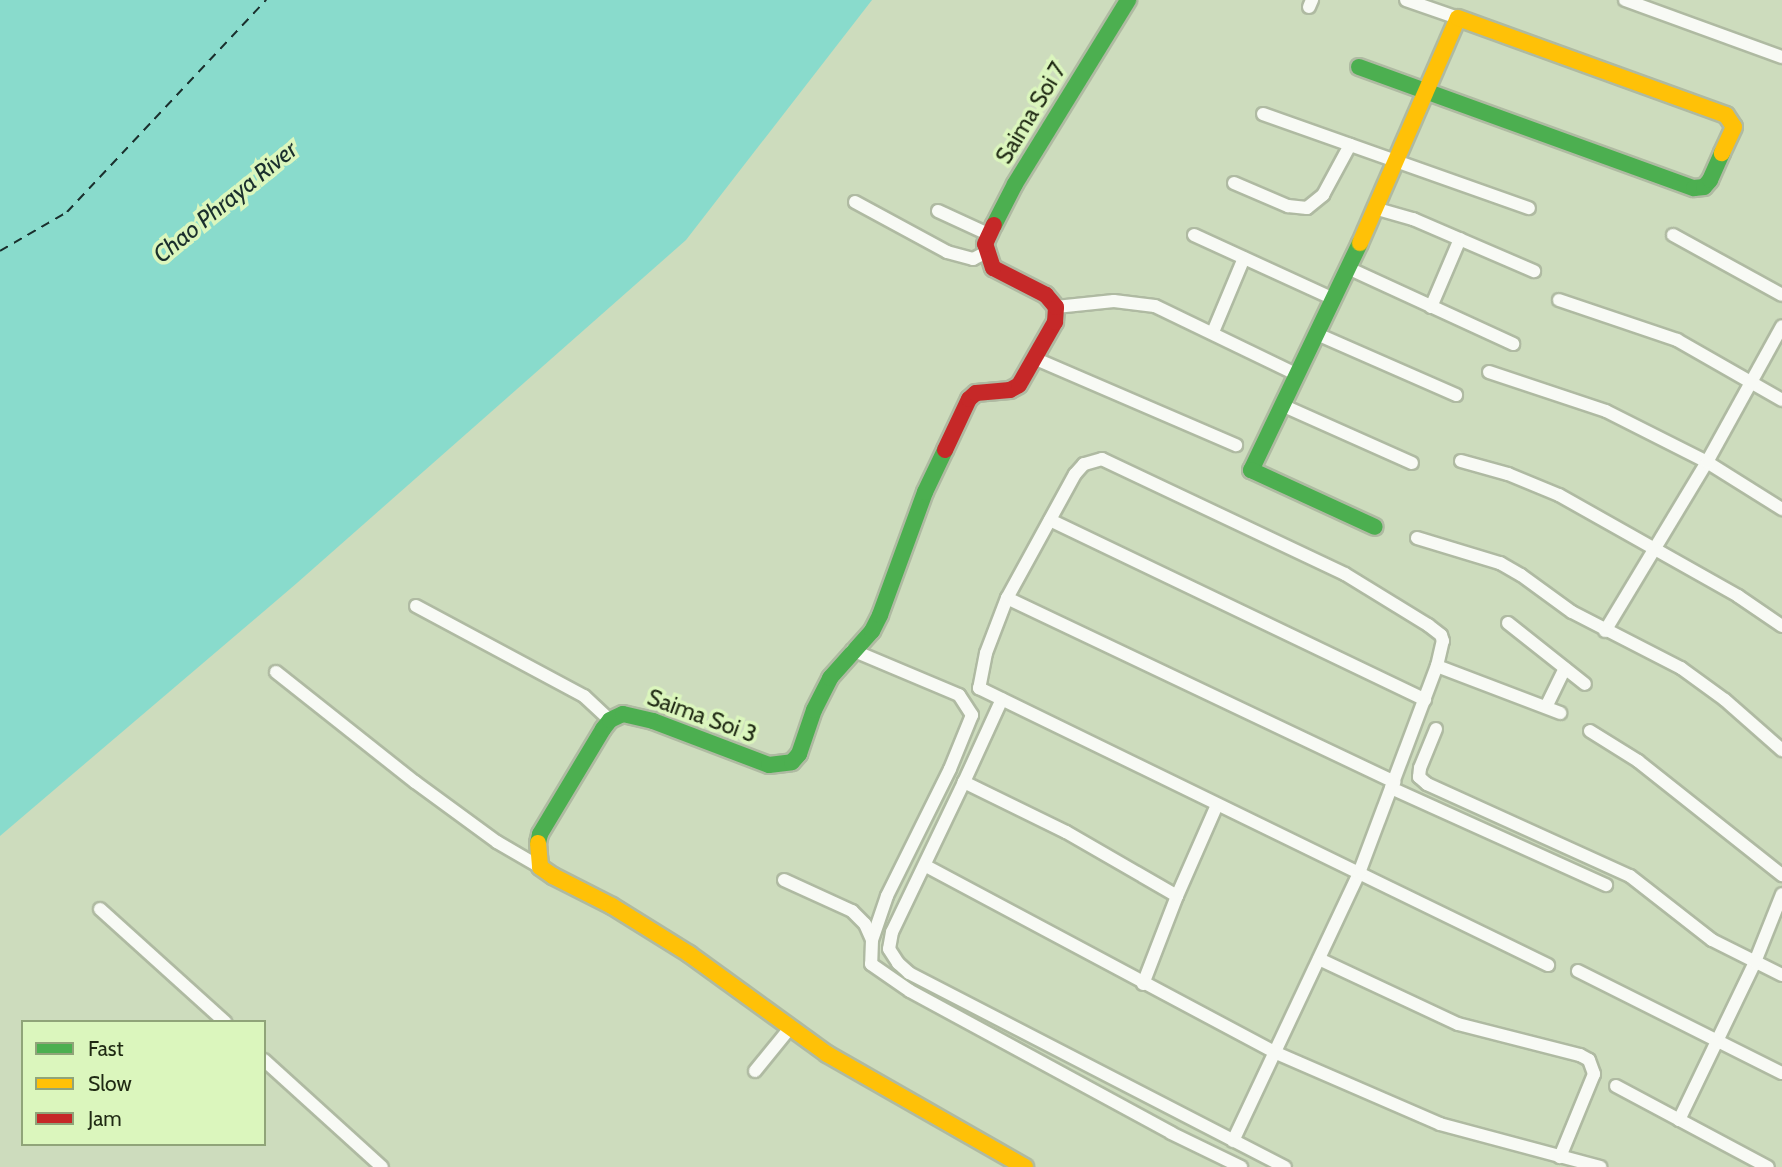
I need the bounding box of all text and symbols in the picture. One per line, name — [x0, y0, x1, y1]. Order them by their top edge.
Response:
street label: Saima Soi 7 — [990, 57, 1072, 169]
water label: Chao Phraya River — [147, 135, 303, 269]
street label: Saima Soi 3 — [644, 683, 760, 749]
legend — [21, 1020, 266, 1146]
text: Fast — [88, 1036, 124, 1061]
text: Slow — [88, 1071, 132, 1096]
text: Jam — [88, 1106, 122, 1131]

